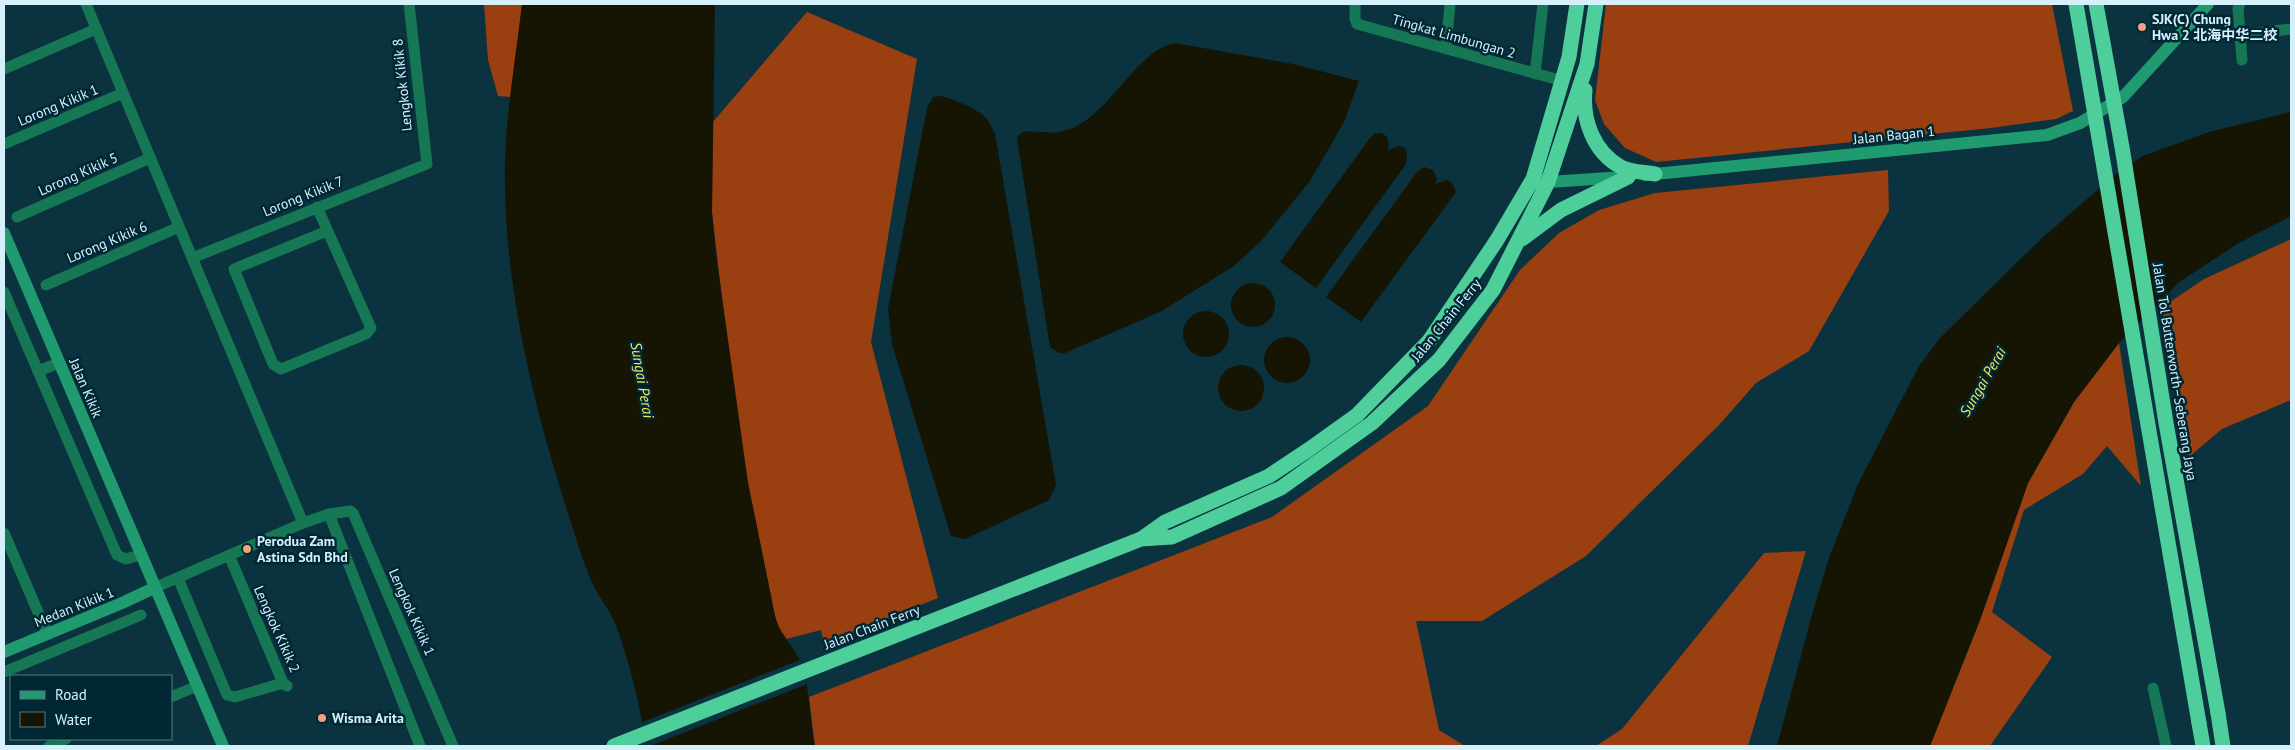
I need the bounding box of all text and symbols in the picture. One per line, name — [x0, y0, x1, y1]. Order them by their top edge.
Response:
street label: Tingkat Limbungan 2 — [1390, 10, 1518, 62]
place label: SJK(C) Chung Hwa 2 北海中华二校 — [2152, 10, 2277, 44]
marker: SJK(C) Chung Hwa 2 北海中华二校 — [2136, 21, 2148, 33]
street label: Lengkok Kikik 8 — [388, 38, 416, 132]
street label: Lorong Kikik 1 — [15, 80, 101, 130]
street label: Jalan Bagan 1 — [1851, 122, 1936, 148]
street label: Lorong Kikik 5 — [35, 148, 121, 200]
street label: Lorong Kikik 7 — [260, 172, 346, 220]
street label: Lorong Kikik 6 — [64, 217, 150, 267]
street label: Jalan Tol Butterworth–Seberang Jaya — [2149, 261, 2201, 482]
street label: Jalan Chain Ferry — [1406, 274, 1485, 366]
water label: Sungai Perai — [626, 340, 659, 420]
water label: Sungai Perai — [1955, 343, 2011, 420]
street label: Jalan Kikik — [65, 355, 107, 421]
place label: Perodua Zam Astina Sdn Bhd — [257, 532, 348, 566]
marker: Perodua Zam Astina Sdn Bhd — [241, 543, 253, 555]
street label: Lengkok Kikik 1 — [385, 566, 439, 658]
street label: Medan Kikik 1 — [31, 583, 117, 631]
street label: Lengkok Kikik 2 — [250, 583, 304, 675]
street label: Jalan Chain Ferry — [820, 600, 923, 654]
legend — [10, 675, 172, 740]
text: Road — [55, 685, 87, 704]
place label: Wisma Arita — [332, 709, 404, 727]
text: Water — [55, 710, 92, 729]
marker: Wisma Arita — [316, 712, 328, 724]

